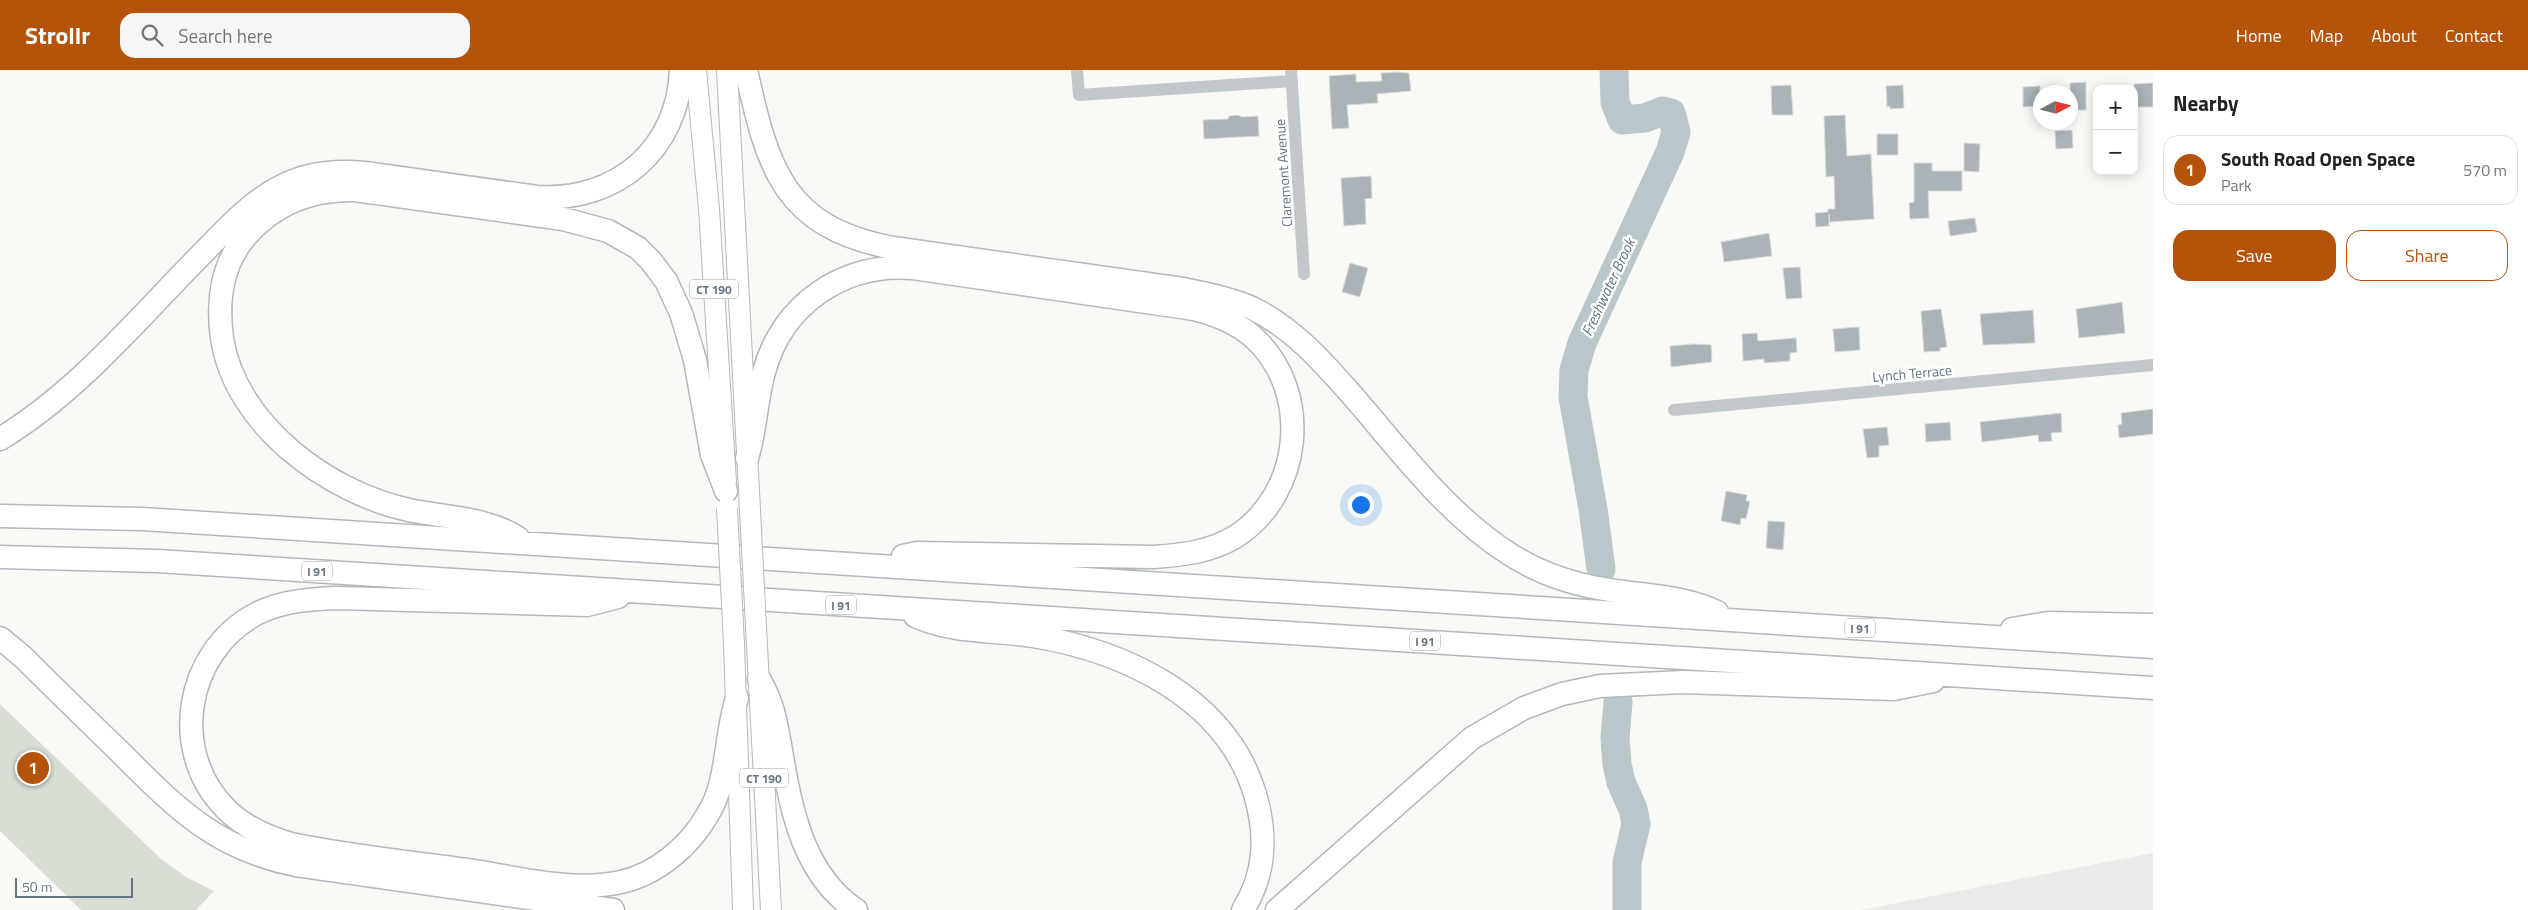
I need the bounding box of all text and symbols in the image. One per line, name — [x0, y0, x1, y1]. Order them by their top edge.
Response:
search box — [120, 13, 470, 58]
text: Strollr — [25, 17, 90, 53]
icon: search — [138, 21, 166, 49]
text: Search here — [178, 21, 273, 50]
text: Home — [2236, 22, 2282, 49]
text: Map — [2310, 22, 2343, 49]
text: About — [2371, 22, 2417, 49]
text: Contact — [2445, 22, 2503, 49]
north arrow — [2033, 85, 2078, 130]
map controls — [2093, 85, 2138, 175]
button: + — [2093, 85, 2138, 130]
text: Nearby — [2173, 87, 2238, 119]
street label: Claremont Avenue — [1269, 118, 1297, 228]
button: − — [2093, 130, 2138, 175]
text: South Road Open Space — [2221, 144, 2415, 173]
text: 1 — [2186, 158, 2194, 182]
text: 570 m — [2463, 158, 2507, 182]
text: Park — [2221, 173, 2252, 197]
button: Save — [2173, 230, 2336, 281]
button: Share — [2346, 230, 2508, 281]
water label: Freshwater Brook — [1575, 232, 1642, 339]
road number: CT 190 — [690, 280, 738, 298]
street label: Lynch Terrace — [1871, 359, 1953, 387]
your location — [1348, 492, 1374, 518]
road number: I 91 — [302, 562, 332, 581]
road number: I 91 — [826, 596, 856, 614]
road number: I 91 — [1845, 618, 1875, 638]
road number: I 91 — [1410, 632, 1440, 650]
pin: 1 — [17, 749, 49, 787]
road number: CT 190 — [740, 768, 788, 788]
scale bar — [15, 875, 132, 898]
text: 50 m — [22, 876, 52, 897]

